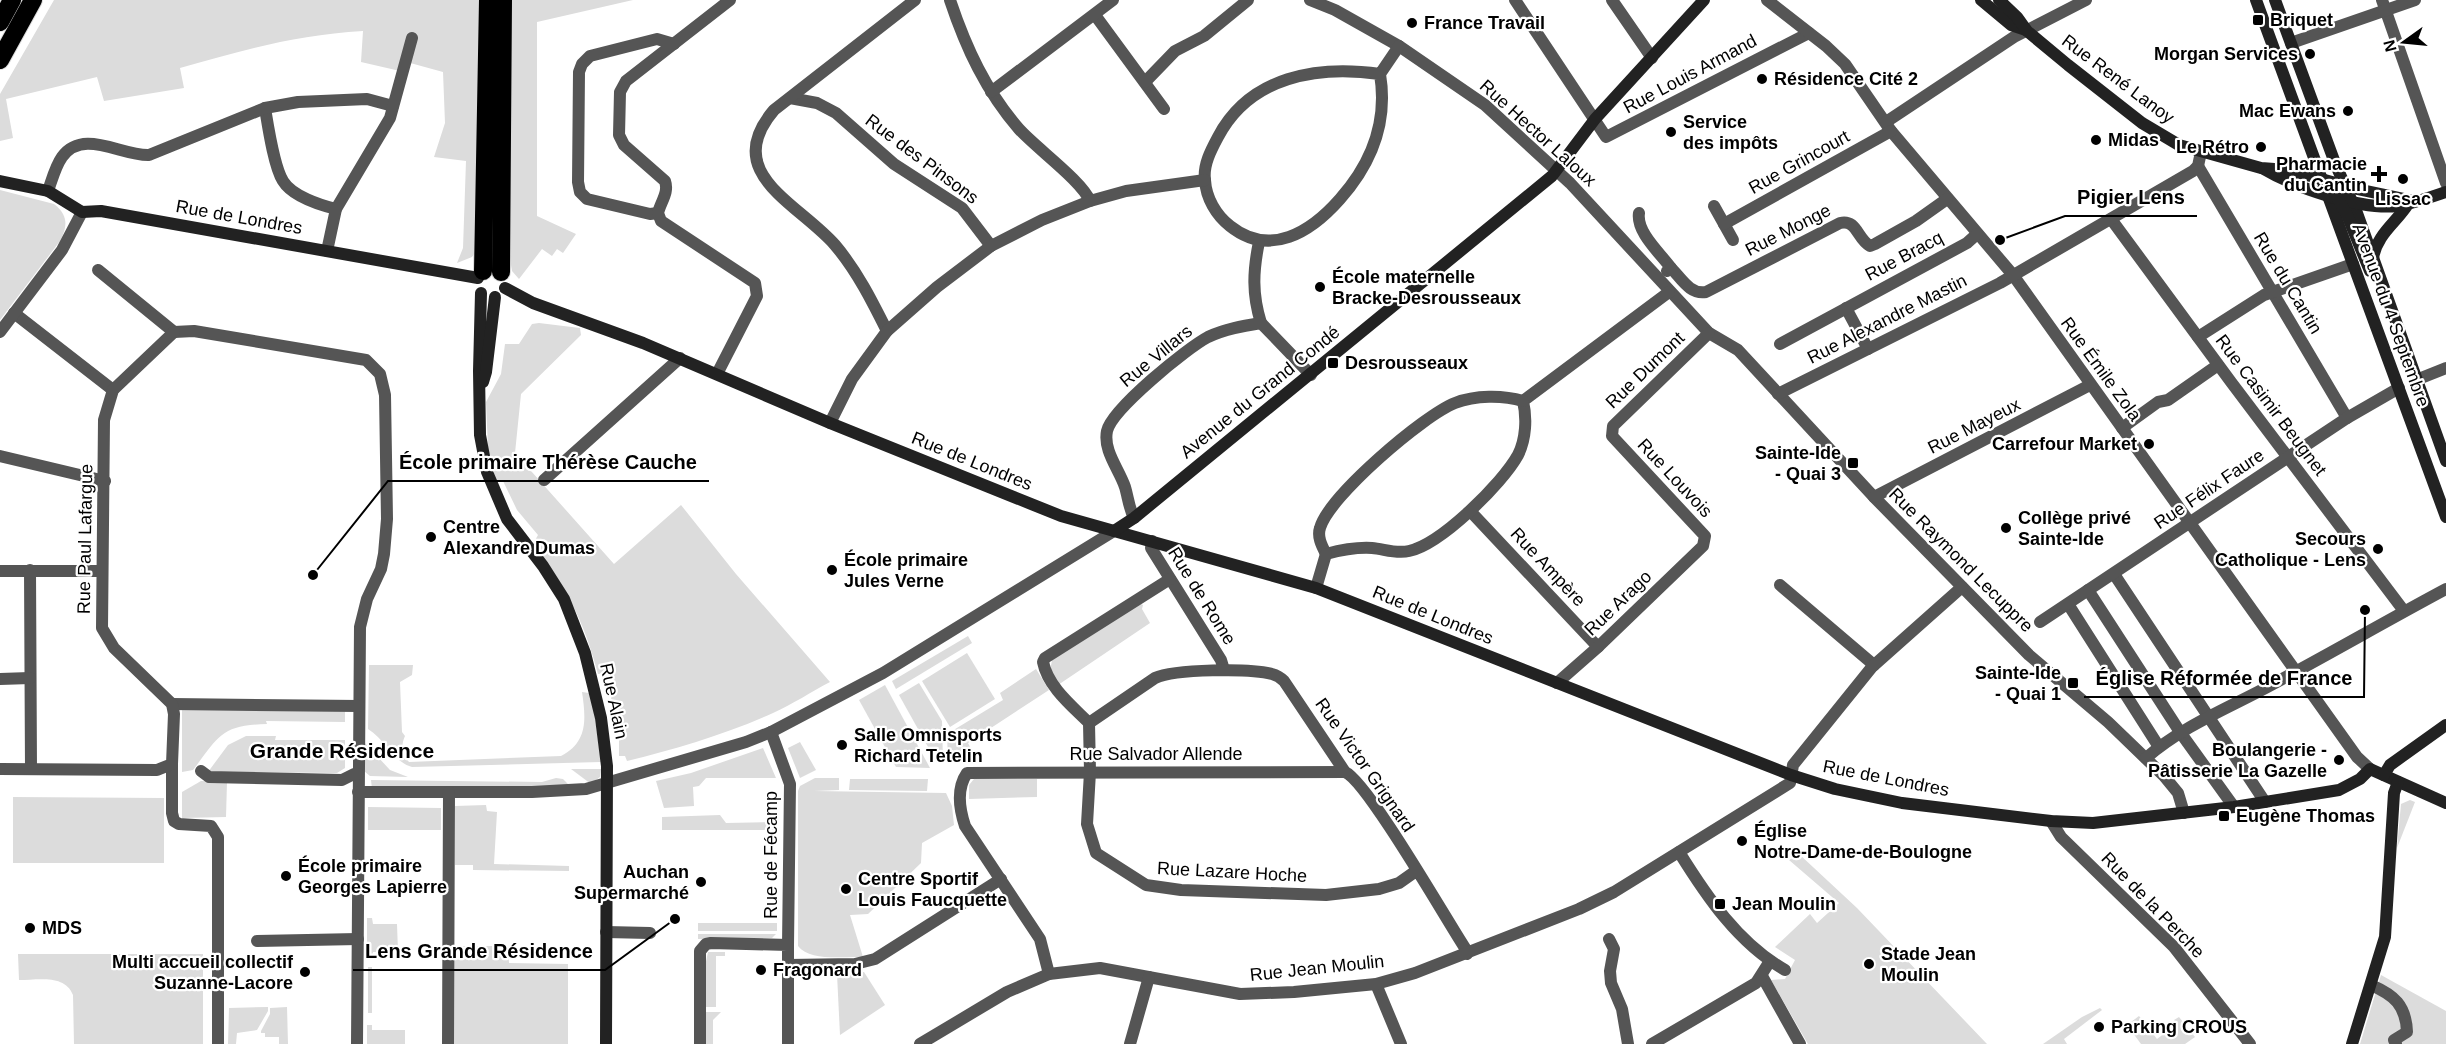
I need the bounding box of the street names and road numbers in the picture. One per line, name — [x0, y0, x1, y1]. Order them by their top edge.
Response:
street label: Rue Louis Armand — [1620, 30, 1760, 118]
street label: Rue René Lanoy — [2058, 30, 2178, 128]
street label: Rue Hector Laloux — [1476, 76, 1600, 190]
street label: Rue des Pinsons — [862, 110, 982, 208]
street label: Rue Grincourt — [1745, 126, 1853, 198]
street label: Rue de Londres — [174, 196, 304, 238]
street label: Rue Monge — [1742, 200, 1834, 260]
street label: Avenue du 4 Septembre — [2348, 221, 2434, 409]
street label: Rue Bracq — [1862, 227, 1946, 285]
street label: Rue du Cantin — [2250, 229, 2326, 337]
street label: Rue Alexandre Mastin — [1804, 270, 1970, 368]
street label: Rue Émile Zola — [2057, 313, 2146, 425]
street label: Rue Villars — [1116, 321, 1196, 391]
street label: Avenue du Grand Condé — [1176, 322, 1344, 462]
street label: Rue Dumont — [1602, 328, 1688, 412]
street label: Rue Casimir Beugnet — [2212, 331, 2330, 479]
street label: Rue Mayeux — [1924, 394, 2024, 458]
street label: Rue de Londres — [909, 428, 1035, 494]
street label: Rue Louvois — [1634, 435, 1716, 521]
street label: Rue Félix Faure — [2150, 445, 2268, 533]
street label: Rue Paul Lafargue — [74, 464, 96, 614]
street label: Rue Raymond Lecuppre — [1885, 484, 2037, 636]
street label: Rue Ampère — [1507, 524, 1589, 610]
street label: Rue de Rome — [1164, 544, 1240, 648]
street label: Rue Arago — [1580, 566, 1656, 640]
street label: Rue de Londres — [1370, 582, 1496, 648]
street label: Rue Alain — [596, 661, 632, 741]
street label: Rue Victor Grignard — [1311, 694, 1419, 836]
street label: Rue Salvador Allende — [1069, 744, 1243, 764]
street label: Rue de Londres — [1821, 756, 1951, 800]
street label: Rue de Fécamp — [761, 791, 781, 919]
street label: Rue de la Perche — [2097, 848, 2209, 962]
street label: Rue Lazare Hoche — [1157, 858, 1307, 886]
street label: Rue Jean Moulin — [1249, 951, 1385, 985]

